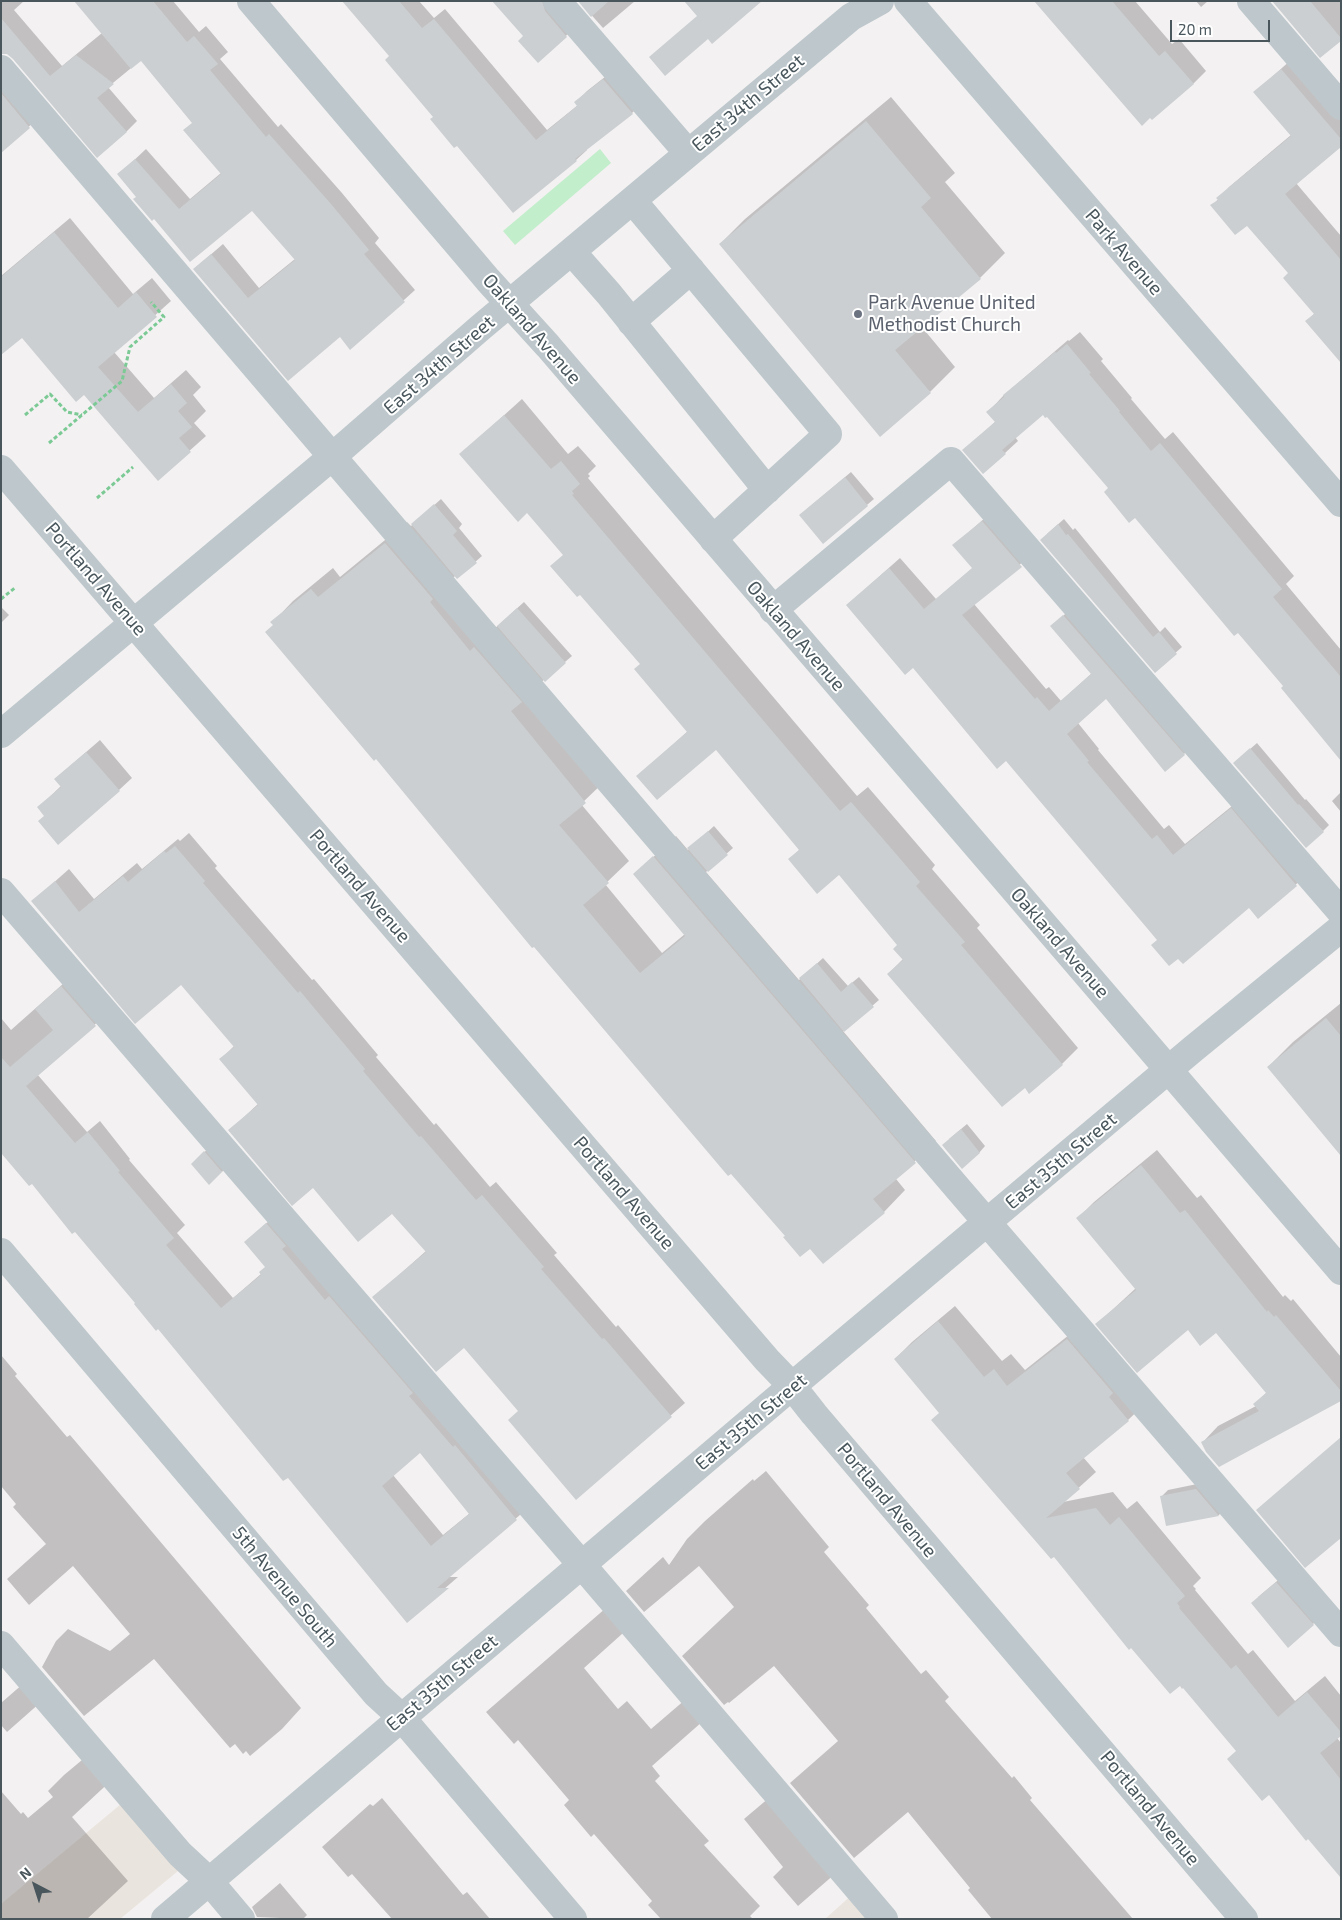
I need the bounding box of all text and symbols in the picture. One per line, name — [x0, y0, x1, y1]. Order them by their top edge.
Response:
scale bar — [1172, 10, 1272, 42]
text: 20 m — [1178, 20, 1212, 38]
street label: East 34th Street — [687, 49, 809, 157]
street label: Park Avenue — [1080, 204, 1168, 300]
street label: Oakland Avenue — [478, 269, 586, 389]
place label: Park Avenue United Methodist Church — [868, 292, 1036, 336]
marker: Park Avenue United Methodist Church — [852, 308, 864, 320]
street label: East 34th Street — [379, 311, 499, 419]
street label: Portland Avenue — [41, 518, 151, 640]
street label: Oakland Avenue — [742, 576, 850, 696]
street label: Portland Avenue — [305, 825, 415, 947]
street label: Oakland Avenue — [1006, 883, 1114, 1003]
street label: East 35th Street — [1001, 1108, 1121, 1214]
street label: Portland Avenue — [569, 1132, 679, 1254]
street label: East 35th Street — [691, 1369, 811, 1475]
street label: Portland Avenue — [832, 1438, 942, 1562]
street label: 5th Avenue South — [228, 1522, 342, 1652]
street label: East 35th Street — [382, 1630, 502, 1736]
street label: Portland Avenue — [1095, 1746, 1205, 1870]
north arrow — [10, 1860, 60, 1910]
text: N — [16, 1863, 34, 1883]

